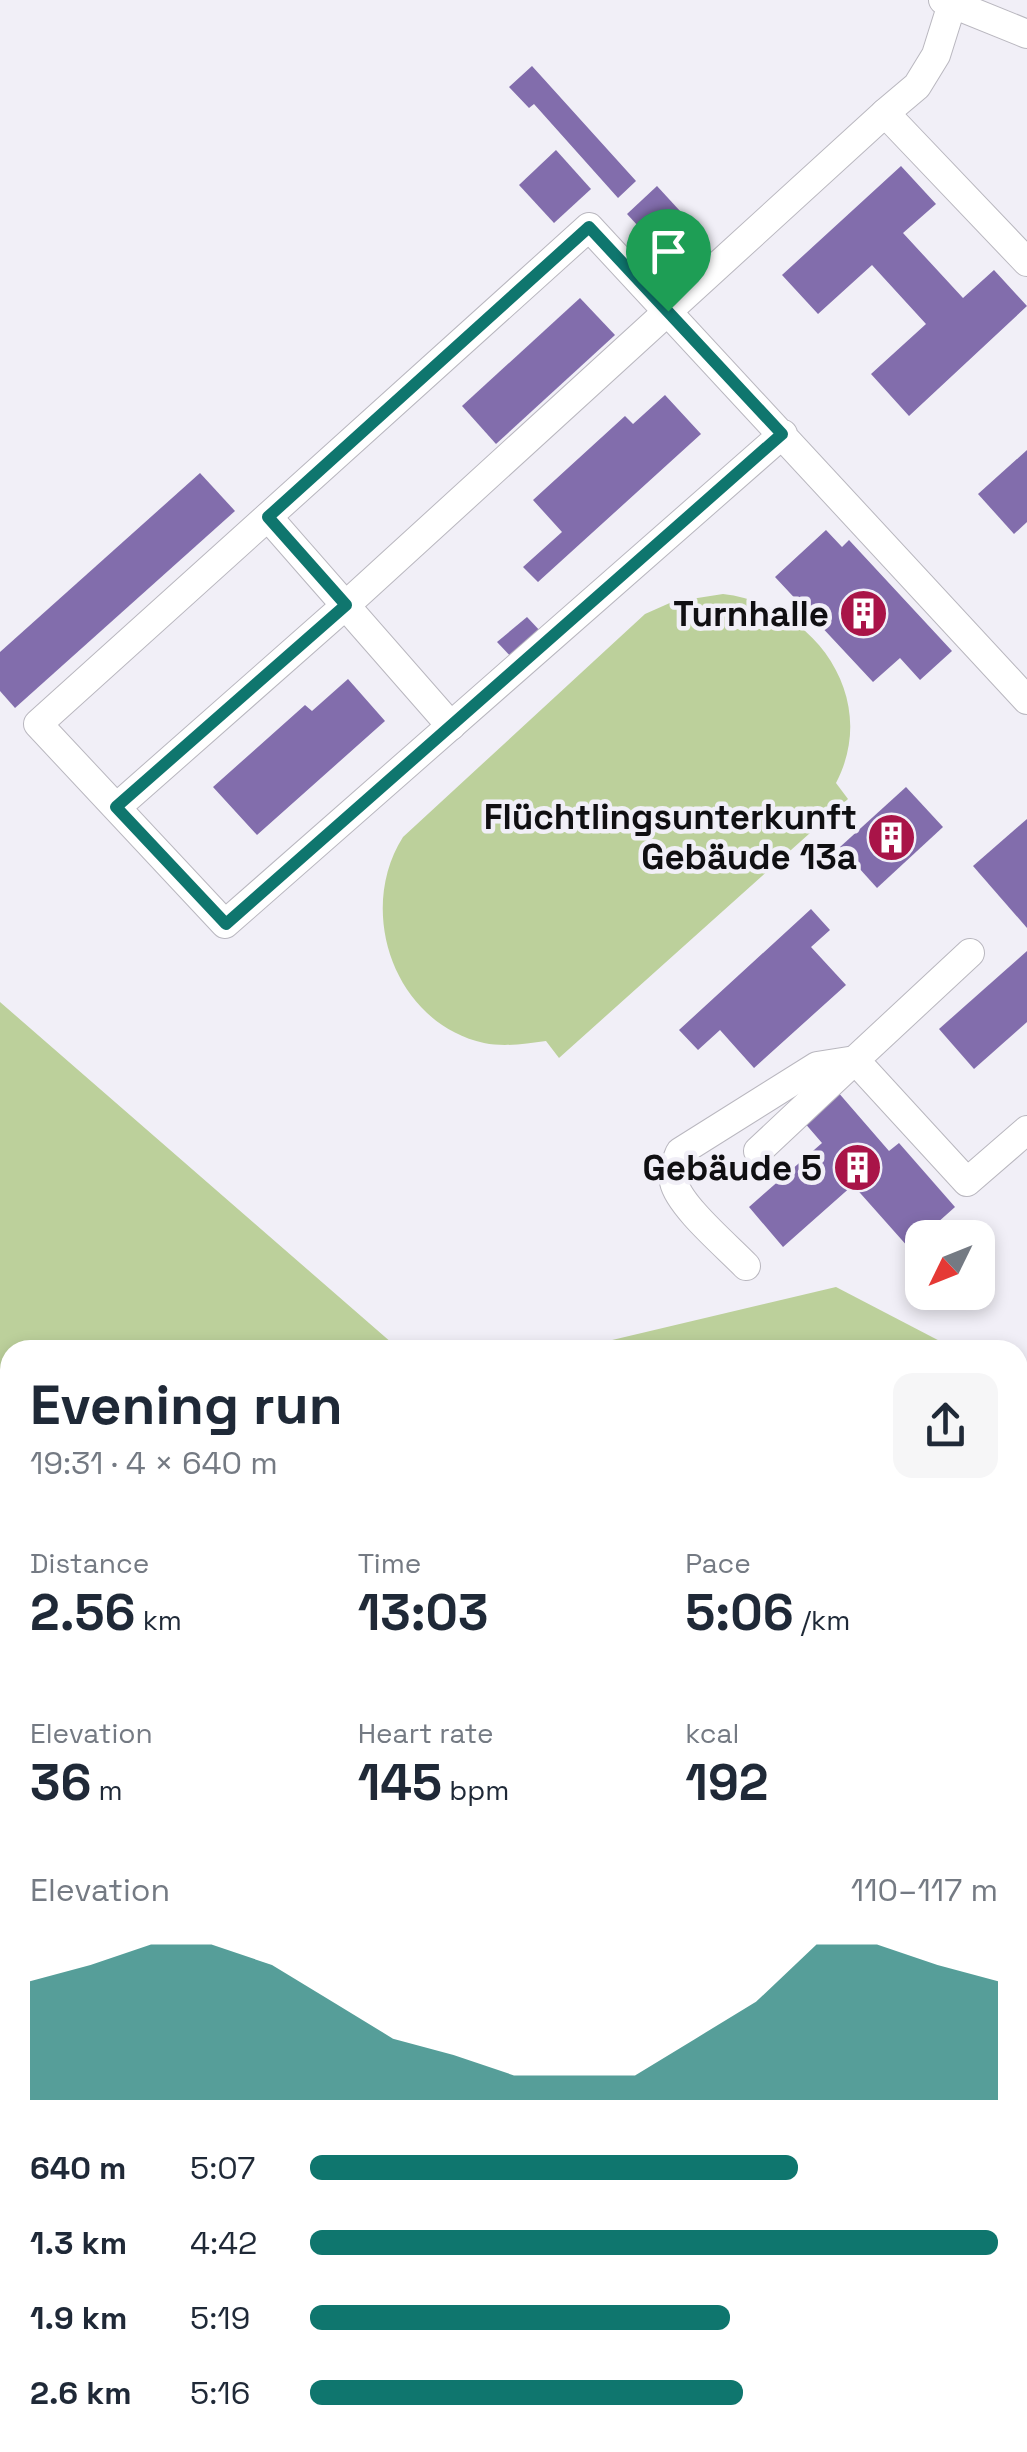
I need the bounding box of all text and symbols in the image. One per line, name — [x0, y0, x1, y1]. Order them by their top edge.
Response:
pin — [626, 209, 711, 312]
icon: arrive — [641, 224, 696, 279]
building icon: Turnhalle — [838, 588, 890, 640]
place label: Turnhalle — [673, 592, 829, 636]
place label: Flüchtlingsunterkunft Gebäude 13a — [484, 795, 857, 879]
building icon: Flüchtlingsunterkunft Gebäude 13a — [866, 811, 918, 863]
building icon: Gebäude 5 — [831, 1142, 883, 1194]
place label: Gebäude 5 — [643, 1146, 822, 1190]
north arrow — [905, 1220, 995, 1310]
map controls — [905, 1220, 995, 1310]
text: Evening run — [30, 1370, 343, 1440]
button: share — [893, 1373, 998, 1478]
text: 19:31 · 4 × 640 m — [30, 1443, 278, 1483]
text: Distance — [30, 1545, 149, 1581]
text: Time — [358, 1545, 421, 1581]
text: Pace — [685, 1545, 751, 1581]
text: 2.56 — [30, 1581, 136, 1645]
text: 13:03 — [358, 1581, 488, 1645]
text: 5:06 — [685, 1581, 794, 1645]
text: km — [136, 1602, 182, 1638]
text: /km — [794, 1602, 850, 1638]
text: Elevation — [30, 1715, 153, 1751]
text: Heart rate — [358, 1715, 494, 1751]
text: kcal — [685, 1715, 739, 1751]
text: 36 — [30, 1751, 91, 1815]
text: 145 — [358, 1751, 442, 1815]
text: 192 — [685, 1751, 769, 1815]
text: m — [91, 1772, 123, 1808]
text: bpm — [442, 1772, 509, 1808]
text: Elevation — [30, 1870, 170, 1910]
text: 110–117 m — [851, 1870, 998, 1910]
text: 640 m — [30, 2148, 126, 2188]
text: 5:07 — [190, 2148, 255, 2188]
text: 1.3 km — [30, 2223, 127, 2263]
text: 4:42 — [190, 2223, 257, 2263]
text: 1.9 km — [30, 2298, 127, 2338]
text: 5:19 — [190, 2298, 250, 2338]
text: 2.6 km — [30, 2373, 132, 2413]
text: 5:16 — [190, 2373, 250, 2413]

